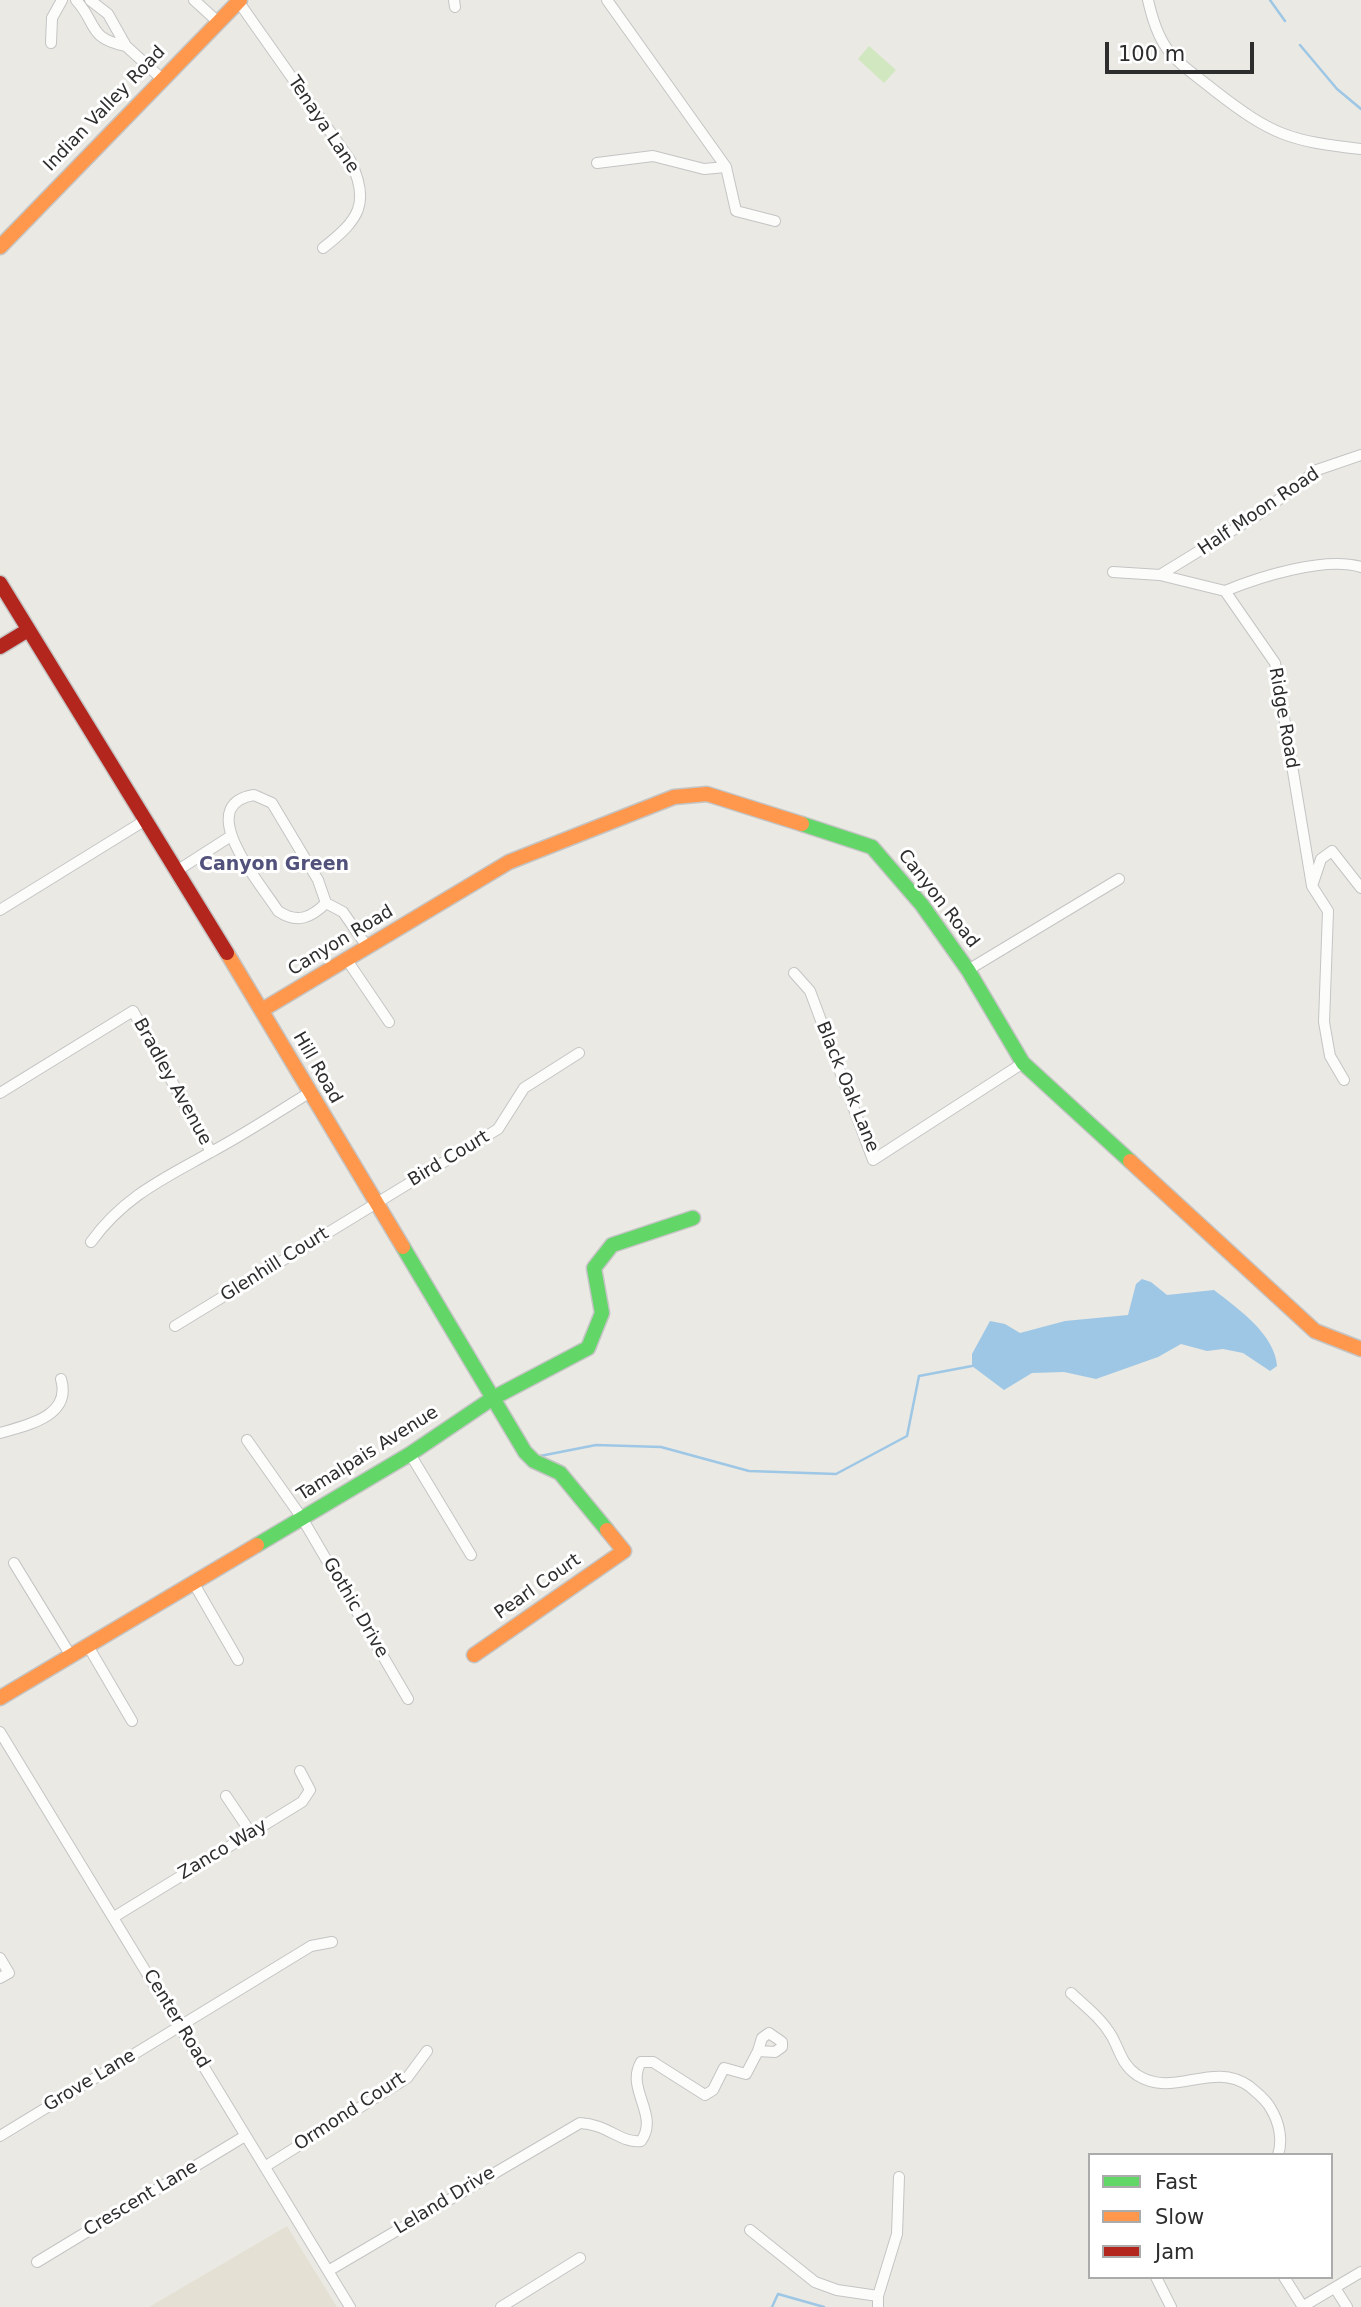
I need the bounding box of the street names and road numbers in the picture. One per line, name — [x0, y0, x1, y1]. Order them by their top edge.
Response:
street label: Indian Valley Road — [40, 42, 170, 176]
street label: Tenaya Lane — [283, 72, 363, 178]
street label: Half Moon Road — [1194, 463, 1324, 561]
street label: Ridge Road — [1263, 666, 1303, 770]
street label: Canyon Road — [893, 845, 983, 953]
street label: Canyon Road — [284, 901, 398, 981]
street label: Bradley Avenue — [128, 1015, 216, 1149]
street label: Black Oak Lane — [811, 1018, 883, 1156]
street label: Hill Road — [288, 1028, 346, 1108]
street label: Bird Court — [404, 1126, 494, 1192]
street label: Glenhill Court — [217, 1223, 333, 1307]
street label: Tamalpais Avenue — [294, 1402, 442, 1506]
street label: Pearl Court — [491, 1550, 585, 1624]
street label: Gothic Drive — [318, 1554, 392, 1662]
street label: Zanco Way — [175, 1815, 271, 1885]
street label: Center Road — [138, 1966, 214, 2072]
street label: Grove Lane — [40, 2045, 140, 2117]
street label: Ormond Court — [291, 2068, 409, 2156]
street label: Crescent Lane — [80, 2157, 202, 2241]
street label: Leland Drive — [391, 2163, 499, 2239]

